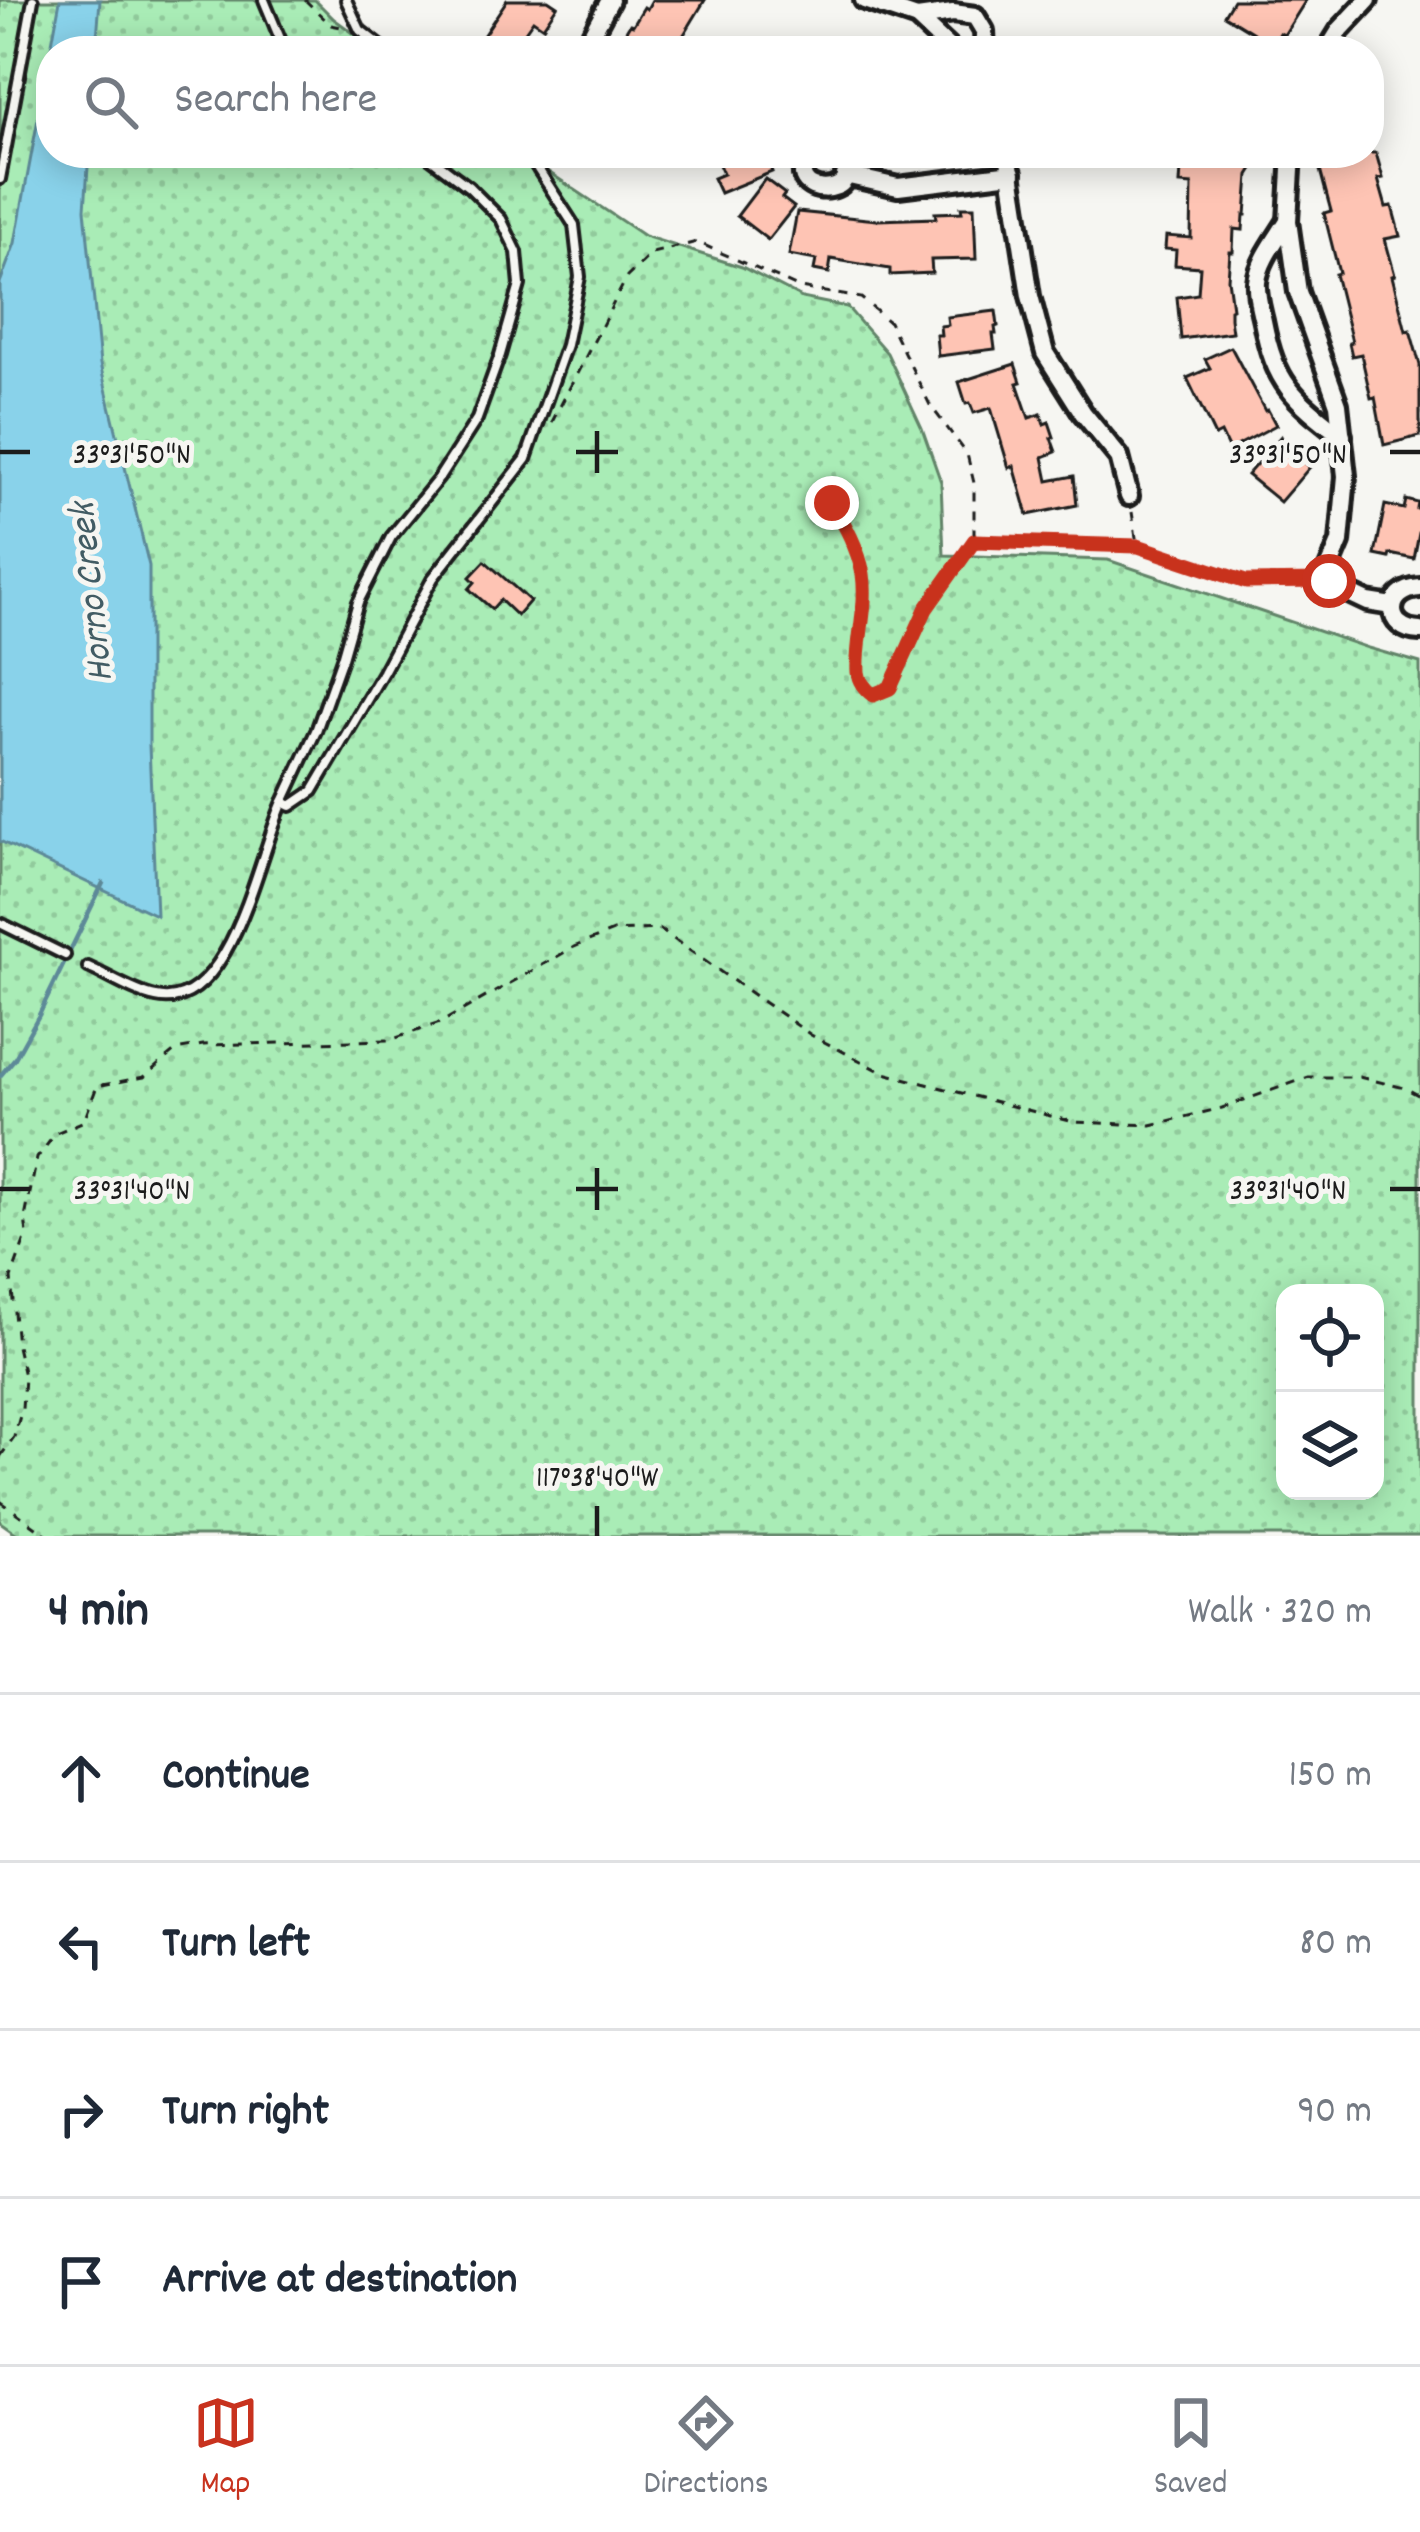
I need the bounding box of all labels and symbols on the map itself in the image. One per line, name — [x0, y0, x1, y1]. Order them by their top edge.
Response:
text: 33°31'50"N — [73, 436, 191, 479]
text: 33°31'50"N — [1229, 436, 1347, 479]
route end — [805, 476, 859, 530]
water label: Horno Creek — [57, 497, 131, 685]
route start — [1302, 554, 1356, 608]
text: 33°31'40"N — [74, 1172, 190, 1215]
text: 33°31'40"N — [1230, 1172, 1346, 1215]
text: 117°38'40"W — [536, 1459, 659, 1502]

